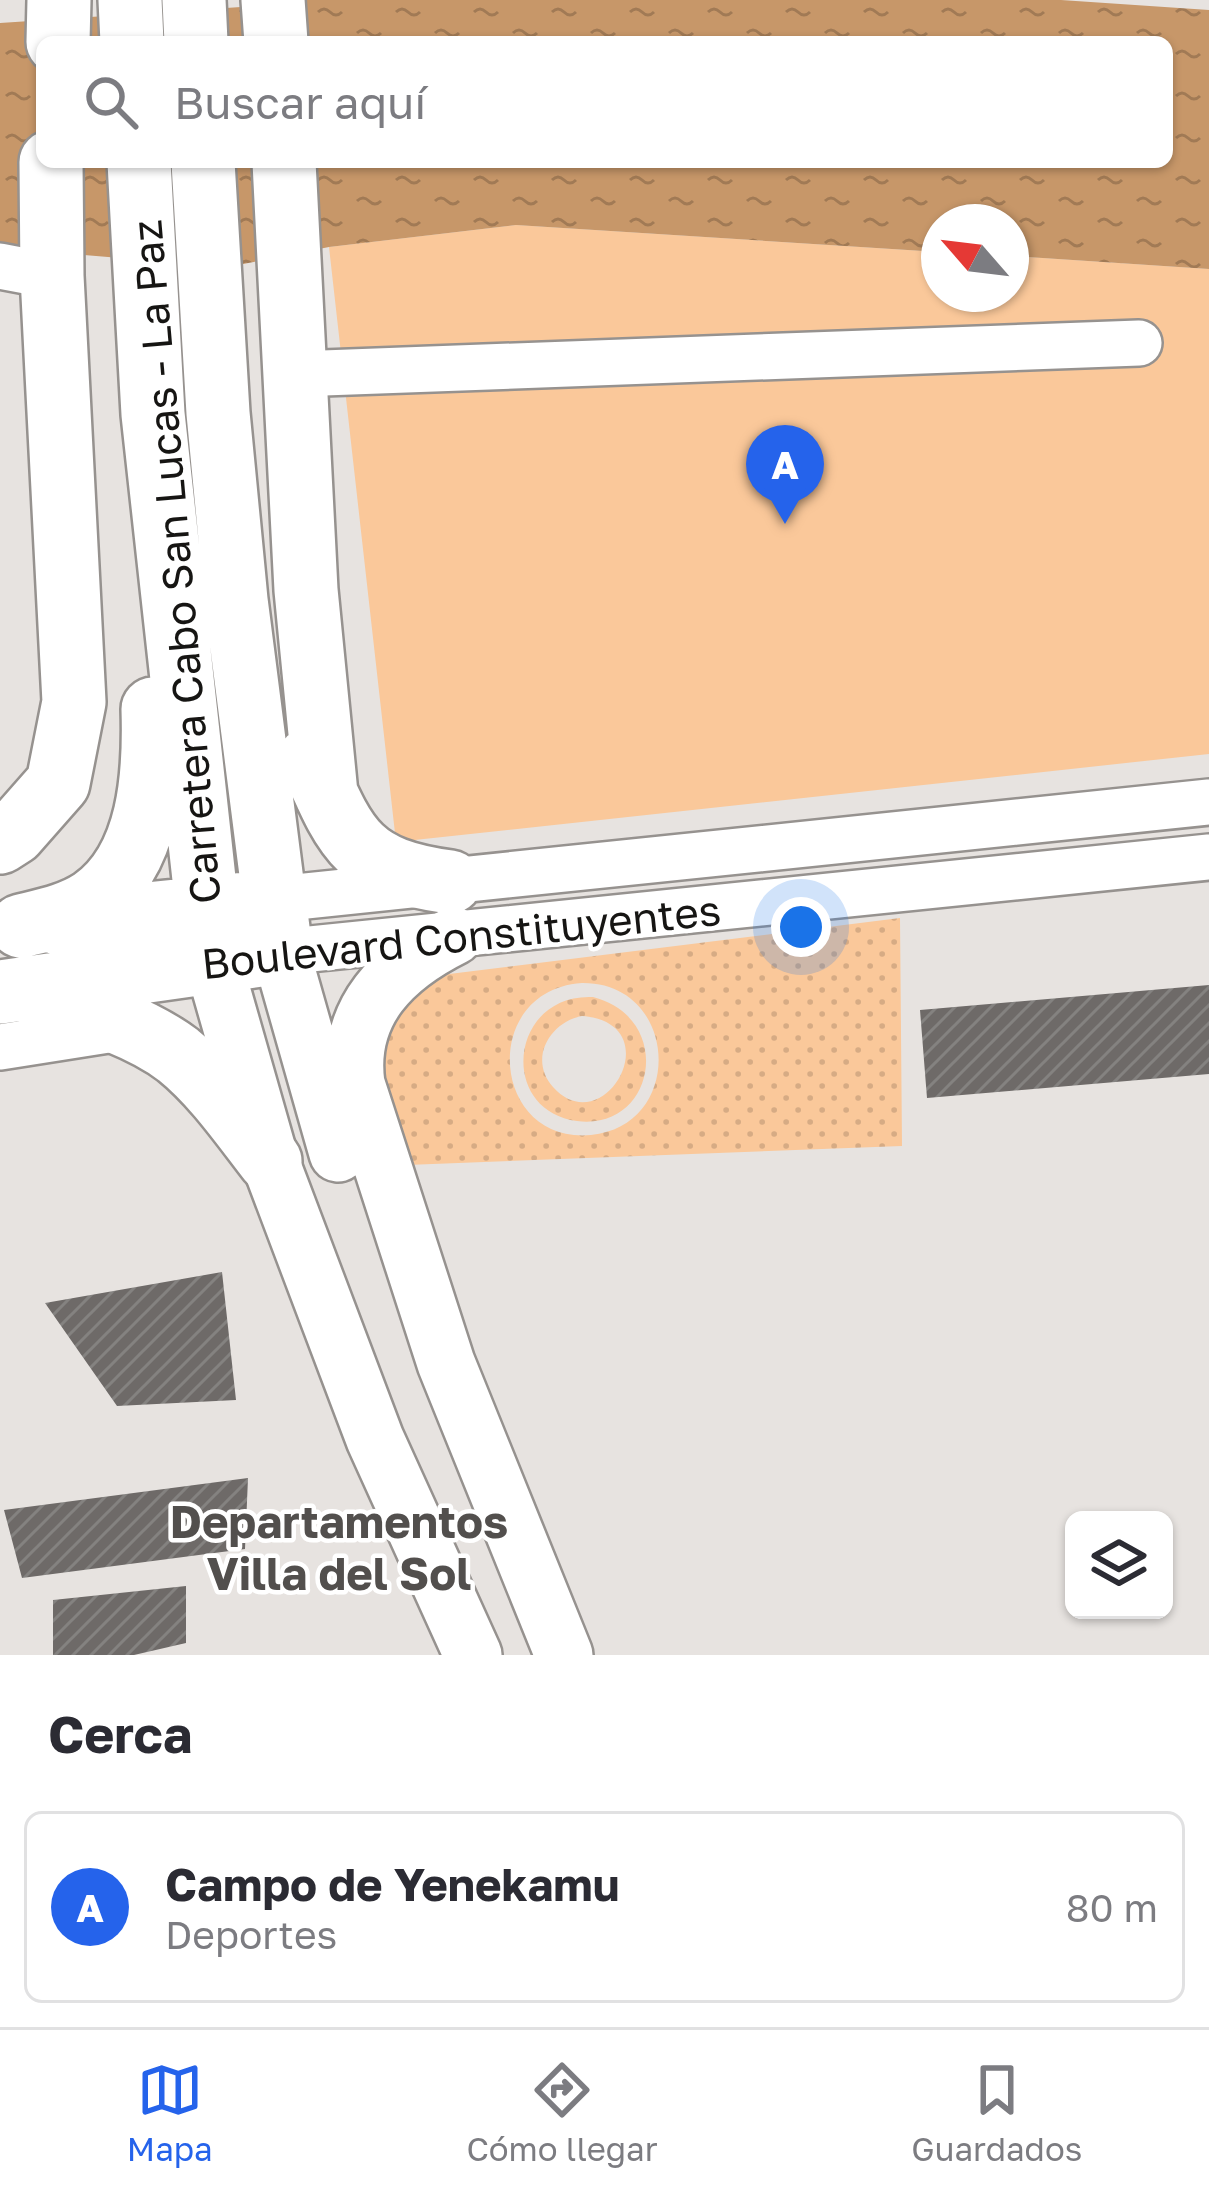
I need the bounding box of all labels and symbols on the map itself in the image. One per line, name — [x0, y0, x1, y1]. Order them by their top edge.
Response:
north arrow — [921, 204, 1029, 312]
street label: Carretera Cabo San Lucas - La Paz — [120, 218, 230, 906]
pin: A — [746, 425, 824, 524]
street label: Boulevard Constituyentes — [199, 884, 723, 988]
your location — [771, 897, 831, 957]
district label: Departamentos Villa del Sol — [170, 1494, 508, 1600]

